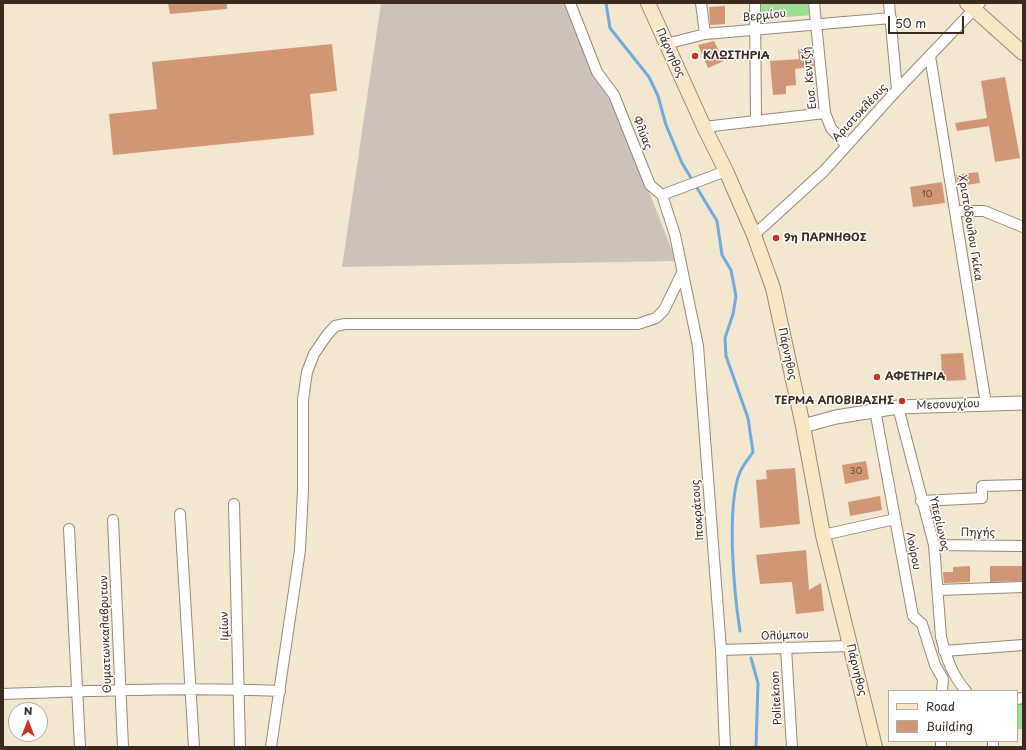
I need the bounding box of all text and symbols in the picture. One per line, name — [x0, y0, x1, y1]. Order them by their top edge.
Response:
street label: Βερμίου — [741, 7, 787, 25]
scale bar — [890, 8, 966, 34]
text: 50 m — [895, 14, 926, 32]
street label: Πάρνηθος — [653, 26, 687, 80]
street label: Ευσ. Κεντζή — [800, 46, 820, 110]
place label: ΚΛΩΣΤΗΡΙΑ — [703, 49, 770, 63]
marker: ΚΛΩΣΤΗΡΙΑ — [690, 51, 700, 61]
street label: Αριστοκλέους — [830, 81, 890, 145]
street label: Φλύας — [629, 114, 655, 152]
street label: Χριστόδουλου Γκίκα — [955, 174, 985, 282]
house number: 10 — [922, 190, 932, 200]
place label: 9η ΠΑΡΝΗΘΟΣ — [784, 231, 867, 245]
marker: 9η ΠΑΡΝΗΘΟΣ — [771, 233, 781, 243]
street label: Πάρνηθος — [775, 327, 799, 381]
place label: ΑΦΕΤΗΡΙΑ — [885, 370, 945, 384]
marker: ΑΦΕΤΗΡΙΑ — [872, 372, 882, 382]
place label: ΤΕΡΜΑ ΑΠΟΒΙΒΑΣΗΣ — [774, 394, 894, 408]
marker: ΤΕΡΜΑ ΑΠΟΒΙΒΑΣΗΣ — [897, 396, 907, 406]
street label: Μεσονυχίου — [916, 397, 980, 413]
house number: 30 — [850, 467, 862, 477]
street label: Ιποκράτους — [689, 479, 707, 541]
street label: Υπερίωνος — [926, 495, 952, 553]
street label: Πηγής — [961, 526, 995, 540]
street label: Λούρου — [903, 531, 923, 571]
street label: Θυματωνκαλαβρυτων — [97, 575, 115, 693]
street label: Ιμίων — [218, 611, 232, 641]
street label: Ολύμπου — [761, 629, 809, 643]
street label: Πάρνηθος — [843, 643, 869, 697]
street label: Politeknon — [769, 670, 785, 726]
legend — [888, 690, 1018, 742]
text: Road — [926, 697, 955, 715]
north arrow — [8, 702, 48, 742]
text: N — [24, 702, 32, 719]
text: Building — [926, 717, 973, 735]

